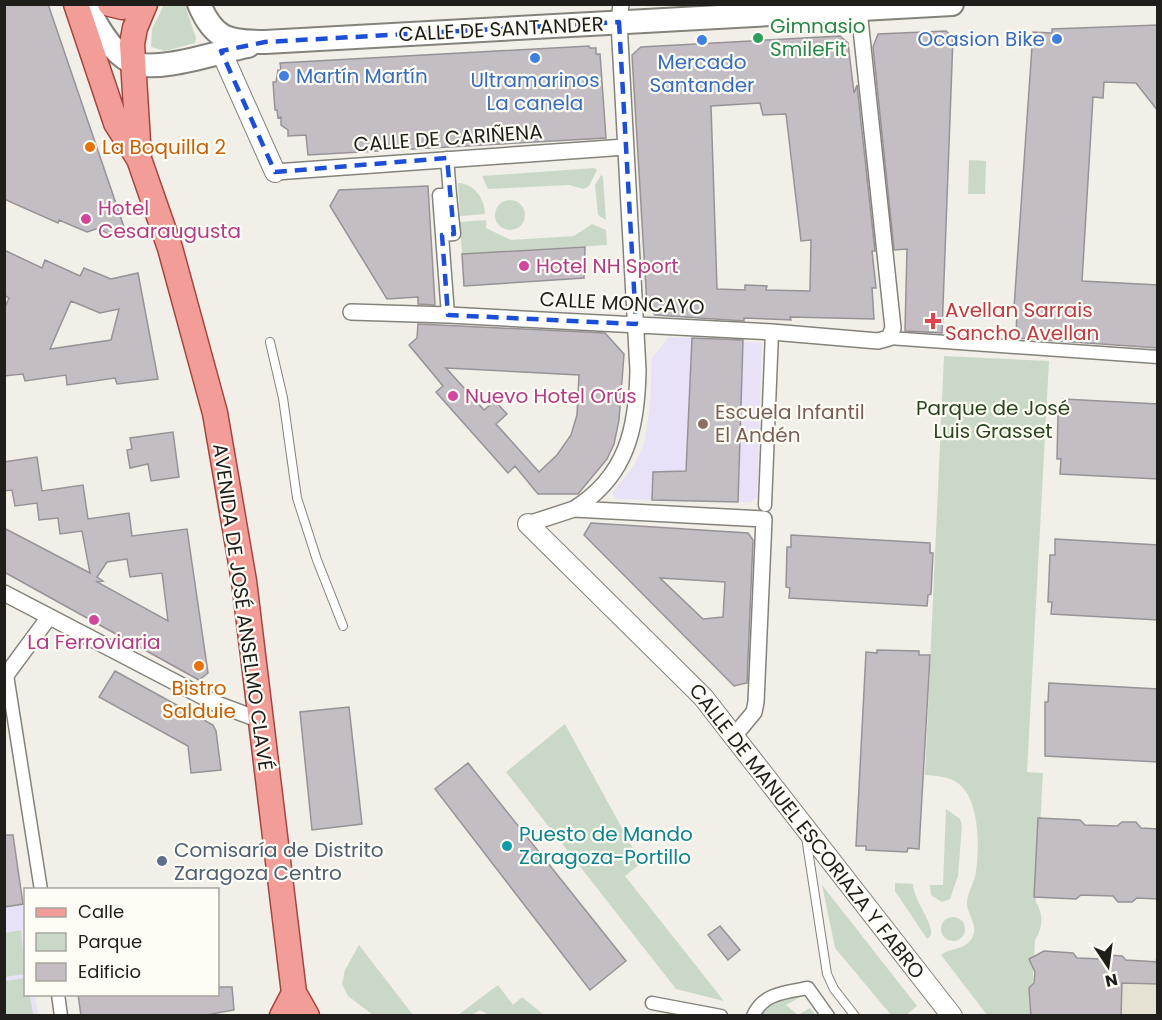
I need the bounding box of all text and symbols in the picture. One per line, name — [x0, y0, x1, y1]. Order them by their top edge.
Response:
street label: CALLE DE SANTANDER — [398, 10, 604, 48]
place label: Gimnasio SmileFit — [770, 12, 866, 63]
place label: Ocasion Bike — [917, 25, 1045, 53]
marker: Gimnasio SmileFit — [751, 31, 765, 45]
marker: Ocasion Bike — [1050, 32, 1064, 46]
marker: Mercado Santander — [695, 33, 709, 47]
place label: Mercado Santander — [649, 48, 755, 99]
marker: Ultramarinos La canela — [528, 51, 542, 65]
place label: Martín Martín — [296, 62, 428, 90]
place label: Ultramarinos La canela — [470, 66, 600, 117]
marker: Martín Martín — [277, 69, 291, 83]
street label: CALLE DE CARIÑENA — [353, 117, 543, 159]
place label: La Boquilla 2 — [102, 133, 226, 161]
marker: La Boquilla 2 — [83, 140, 97, 154]
place label: Hotel Cesaraugusta — [98, 194, 241, 245]
marker: Hotel Cesaraugusta — [79, 212, 93, 226]
place label: Hotel NH Sport — [536, 252, 679, 280]
marker: Hotel NH Sport — [517, 259, 531, 273]
street label: CALLE MONCAYO — [539, 285, 705, 321]
place label: Avellan Sarrais Sancho Avellan — [945, 296, 1099, 347]
marker: Avellan Sarrais Sancho Avellan — [926, 314, 940, 328]
place label: Nuevo Hotel Orús — [465, 382, 637, 410]
marker: Nuevo Hotel Orús — [446, 389, 460, 403]
park label: Parque de José Luis Grasset — [916, 394, 1070, 445]
place label: Escuela Infantil El Andén — [715, 398, 865, 449]
marker: Escuela Infantil El Andén — [696, 417, 710, 431]
street label: AVENIDA DE JOSÉ ANSELMO CLAVÉ — [206, 441, 280, 773]
marker: La Ferroviaria — [87, 613, 101, 627]
place label: La Ferroviaria — [27, 628, 161, 656]
marker: Bistro Salduie — [192, 659, 206, 673]
place label: Bistro Salduie — [162, 674, 236, 725]
street label: CALLE DE MANUEL ESCORIAZA Y FABRO — [683, 677, 931, 985]
place label: Puesto de Mando Zaragoza-Portillo — [519, 820, 693, 871]
place label: Comisaría de Distrito Zaragoza Centro — [174, 836, 383, 887]
marker: Puesto de Mando Zaragoza-Portillo — [500, 839, 514, 853]
marker: Comisaría de Distrito Zaragoza Centro — [155, 854, 169, 868]
legend — [24, 888, 219, 996]
text: Calle — [78, 899, 124, 924]
text: Parque — [78, 929, 142, 954]
north arrow — [1078, 936, 1138, 996]
text: Edificio — [78, 959, 141, 984]
text: N — [1103, 968, 1120, 993]

